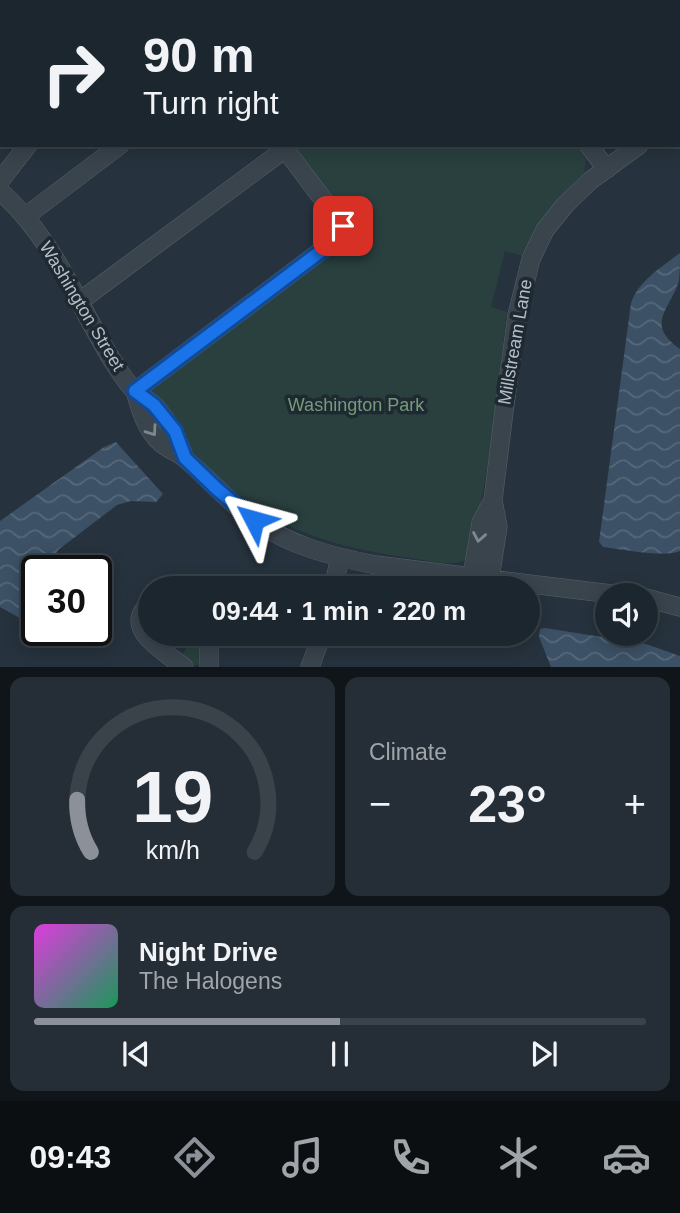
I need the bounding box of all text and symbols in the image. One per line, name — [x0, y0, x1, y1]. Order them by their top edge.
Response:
icon: right — [28, 28, 119, 119]
text: 90 m — [143, 28, 255, 82]
text: Turn right — [143, 85, 279, 121]
pin — [313, 196, 373, 256]
icon: arrive — [324, 207, 362, 245]
street label: Washington Street — [35, 238, 129, 374]
street label: Millstream Lane — [494, 278, 536, 406]
park label: Washington Park — [288, 395, 425, 415]
one-way arrow — [144, 423, 156, 436]
position arrow — [217, 483, 291, 557]
one-way arrow — [472, 531, 487, 543]
speed limit sign: 30 — [21, 555, 112, 646]
map controls — [595, 583, 658, 646]
button: sound — [595, 583, 658, 646]
text: 09:44 · 1 min · 220 m — [212, 596, 466, 626]
text: Climate — [369, 739, 447, 765]
text: 19 — [132, 757, 213, 838]
text: 23° — [468, 775, 547, 833]
text: − — [369, 783, 391, 825]
text: + — [624, 783, 646, 825]
text: km/h — [145, 836, 200, 864]
text: Night Drive — [139, 937, 278, 967]
text: The Halogens — [139, 968, 282, 994]
icon: previous — [117, 1035, 155, 1073]
icon: pause — [321, 1035, 359, 1073]
icon: next — [525, 1035, 563, 1073]
icon: directions — [170, 1133, 219, 1182]
icon: music — [278, 1133, 327, 1182]
icon: phone — [386, 1133, 435, 1182]
icon: climate — [494, 1133, 543, 1182]
icon: car — [602, 1133, 651, 1182]
text: 09:43 — [29, 1139, 111, 1175]

